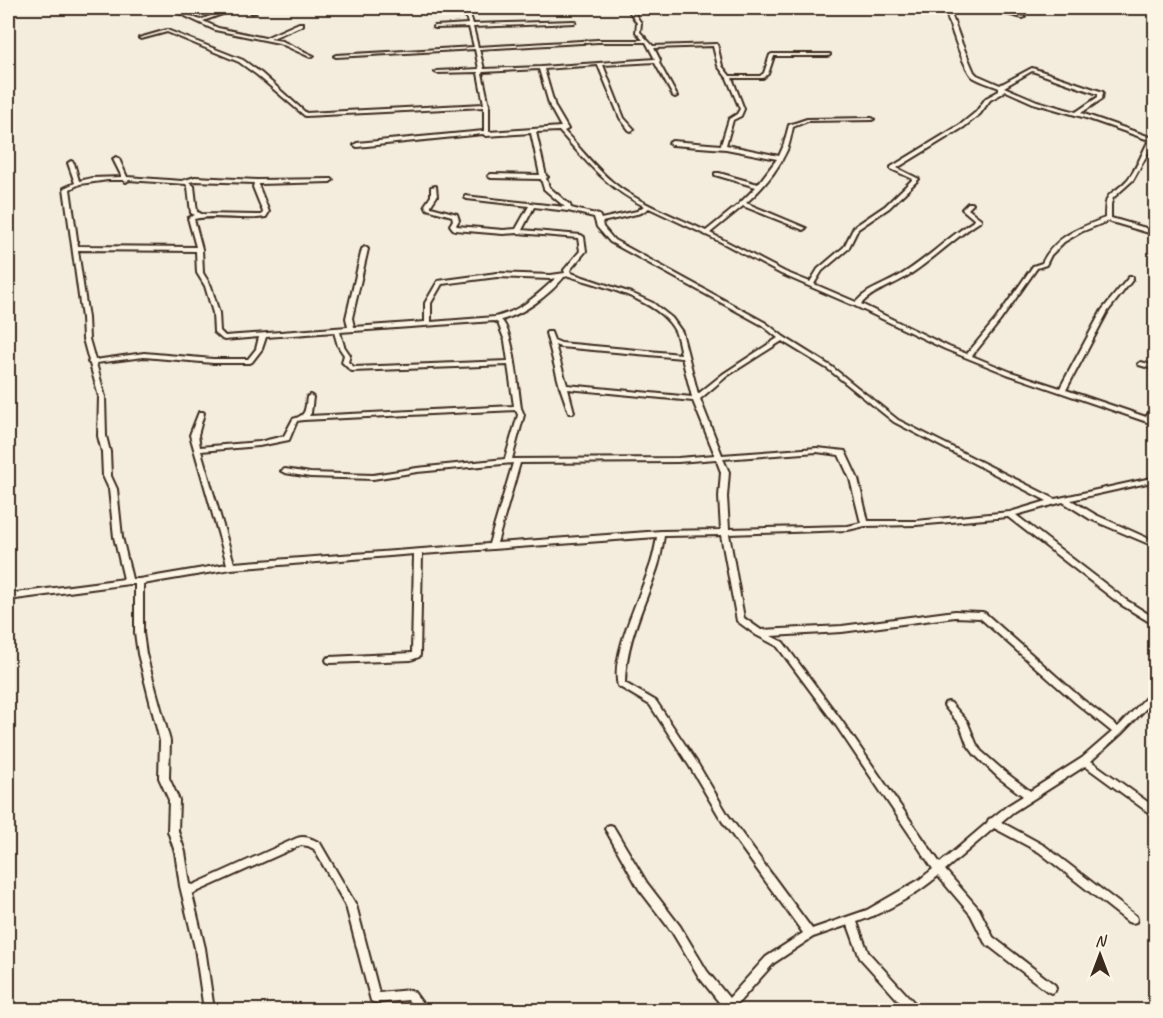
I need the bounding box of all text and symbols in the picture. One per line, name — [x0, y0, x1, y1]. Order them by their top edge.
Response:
north arrow — [1070, 925, 1130, 985]
text: N — [1095, 931, 1108, 951]

